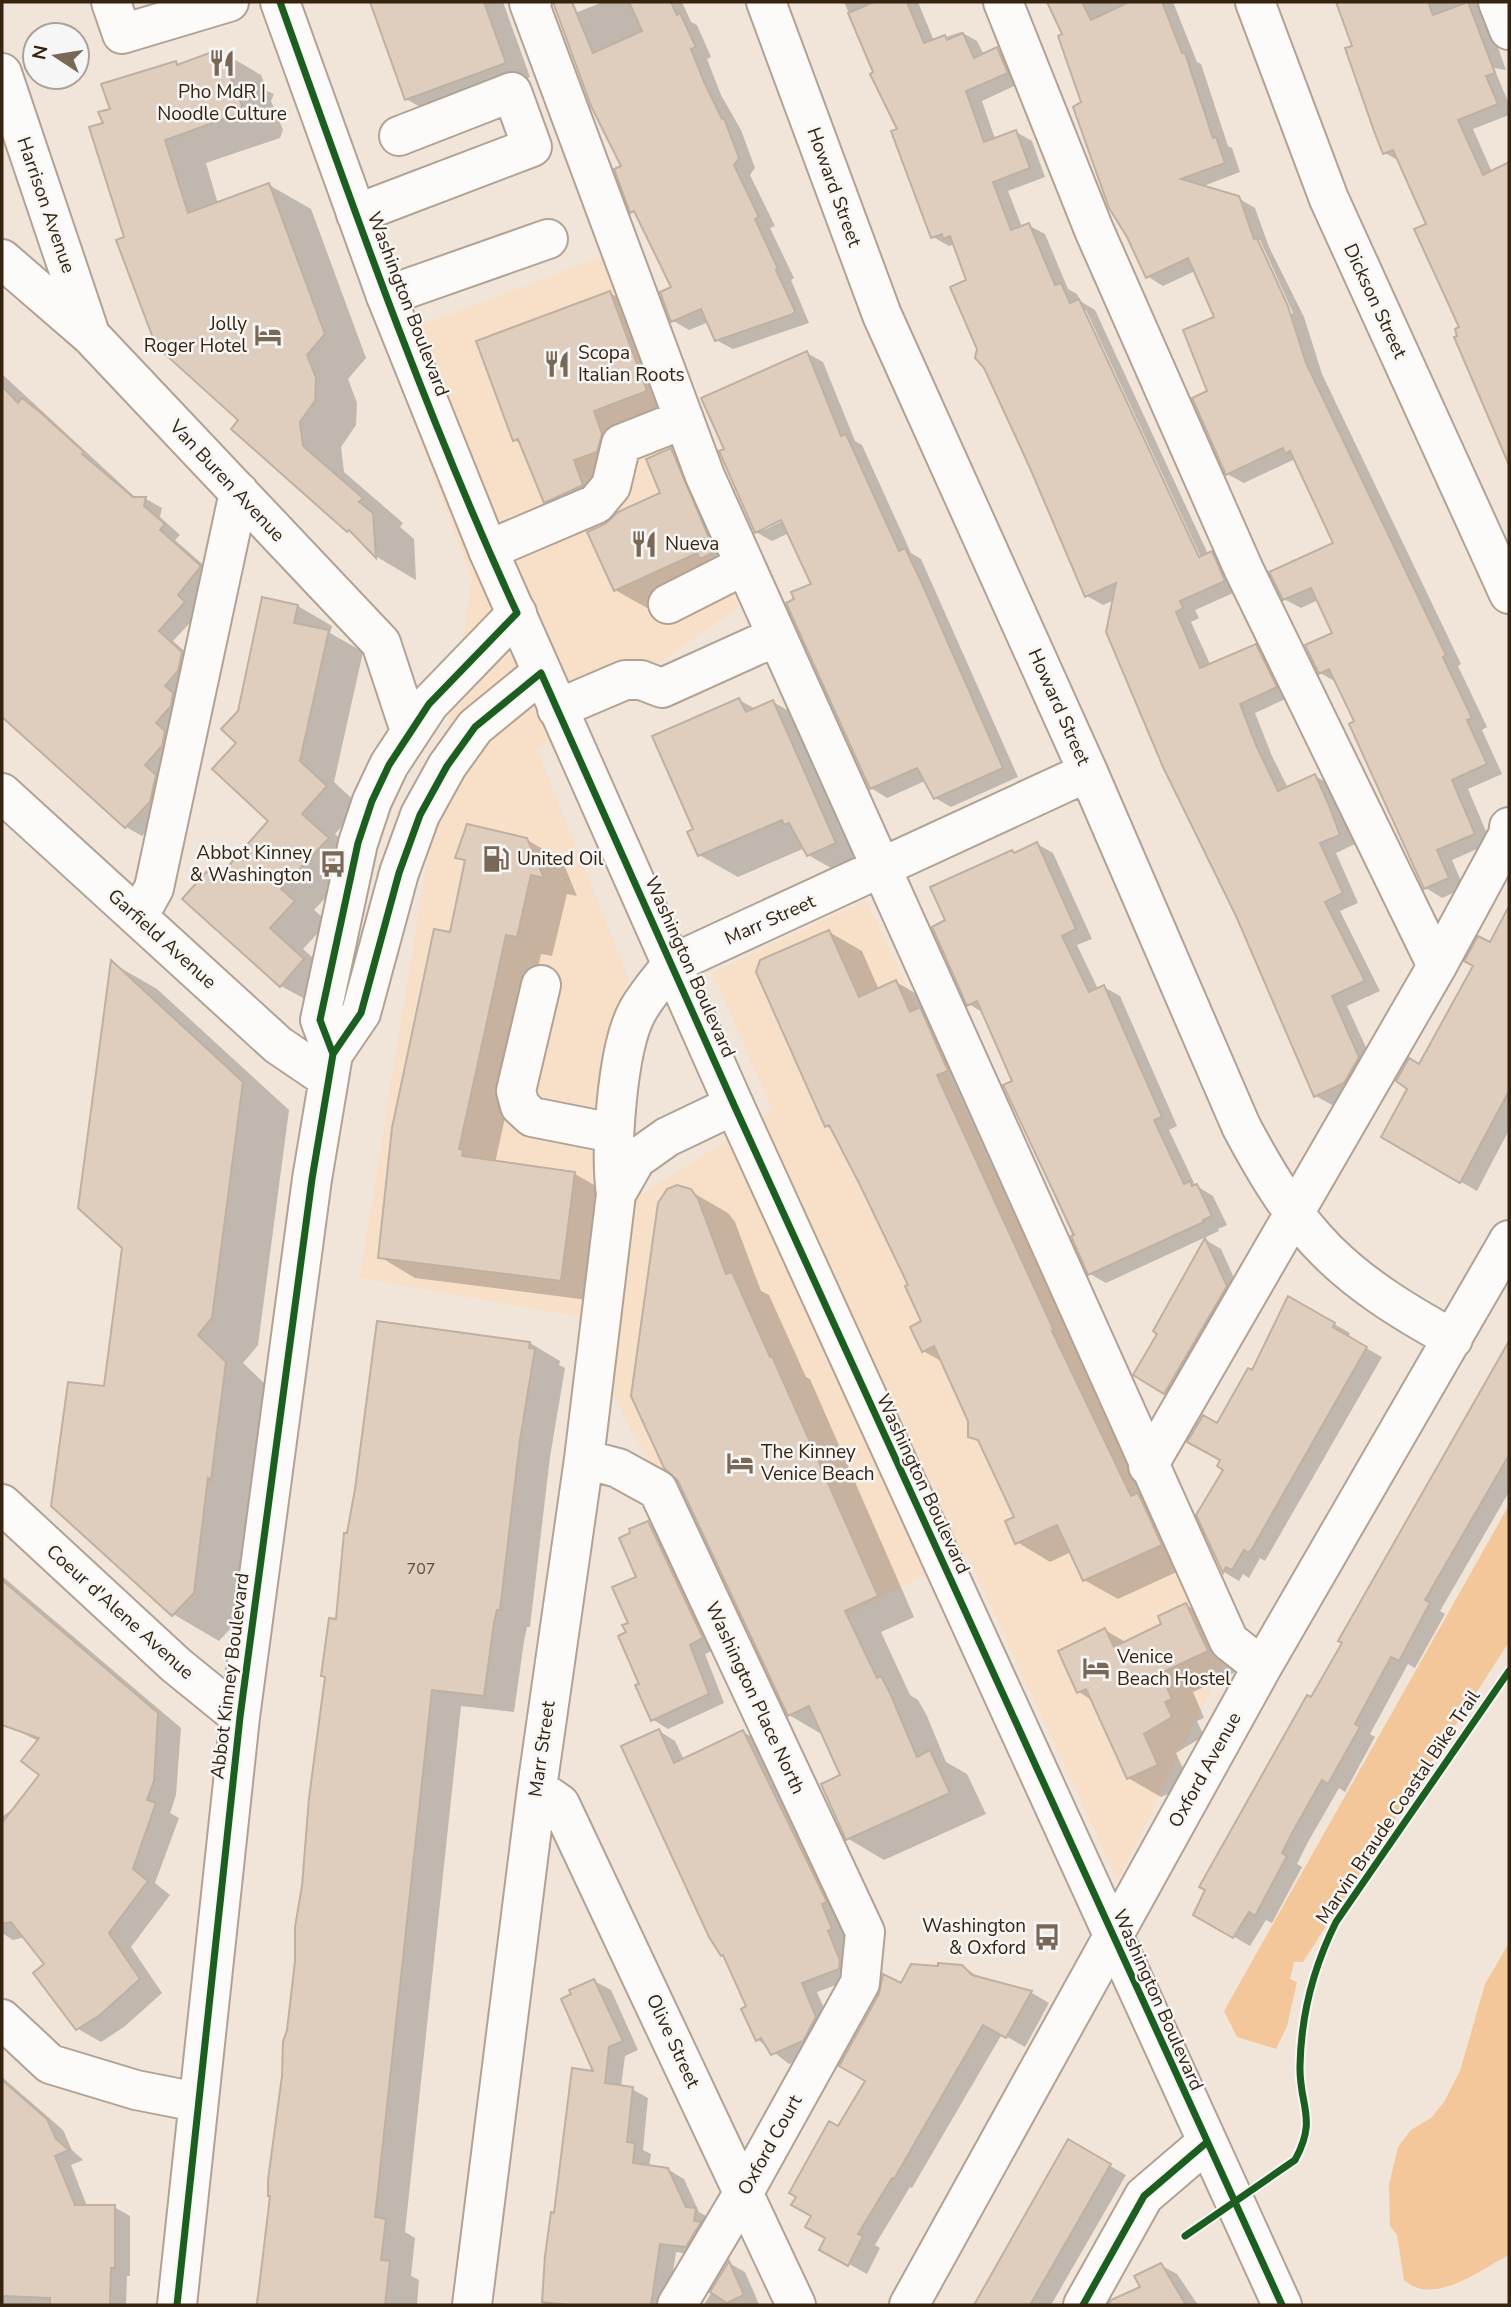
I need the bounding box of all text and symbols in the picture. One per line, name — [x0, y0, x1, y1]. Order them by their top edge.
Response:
north arrow — [21, 21, 91, 91]
text: N — [26, 43, 55, 62]
restaurant icon: Pho MdR | Noodle Culture — [207, 48, 237, 78]
place label: Pho MdR | Noodle Culture — [157, 79, 287, 127]
street label: Howard Street — [800, 124, 868, 251]
street label: Harrison Avenue — [10, 133, 82, 277]
street label: Washington Boulevard — [361, 208, 455, 400]
street label: Dickson Street — [1337, 239, 1413, 363]
place label: Jolly Roger Hotel — [144, 311, 247, 359]
hotel icon: Jolly Roger Hotel — [253, 320, 283, 350]
place label: Scopa Italian Roots — [578, 340, 685, 388]
restaurant icon: Scopa Italian Roots — [542, 349, 572, 379]
street label: Van Buren Avenue — [163, 413, 291, 548]
restaurant icon: Nueva — [629, 529, 659, 559]
place label: Nueva — [665, 531, 719, 557]
street label: Howard Street — [1022, 645, 1096, 770]
place label: Abbot Kinney & Washington — [190, 840, 312, 888]
fuel station icon: United Oil — [481, 844, 511, 874]
place label: United Oil — [517, 846, 604, 872]
bus stop icon: Abbot Kinney & Washington — [318, 849, 348, 879]
street label: Washington Boulevard — [638, 872, 742, 1062]
street label: Garfield Avenue — [102, 883, 222, 995]
street label: Marr Street — [721, 888, 820, 952]
street label: Washington Boulevard — [870, 1390, 976, 1578]
place label: The Kinney Venice Beach — [760, 1439, 875, 1487]
hotel icon: The Kinney Venice Beach — [725, 1448, 755, 1478]
street label: Coeur d'Alene Avenue — [41, 1539, 199, 1685]
house number: 707 — [407, 1558, 435, 1580]
street label: Abbot Kinney Boulevard — [204, 1571, 256, 1781]
street label: Washington Place North — [699, 1597, 811, 1799]
place label: Venice Beach Hostel — [1116, 1644, 1231, 1692]
hotel icon: Venice Beach Hostel — [1081, 1653, 1111, 1683]
street label: Marvin Braude Coastal Bike Trail — [1310, 1685, 1486, 1929]
street label: Marr Street — [522, 1699, 562, 1799]
street label: Oxford Avenue — [1162, 1708, 1248, 1832]
street label: Washington Boulevard — [1106, 1905, 1210, 2095]
place label: Washington & Oxford — [922, 1913, 1026, 1961]
bus stop icon: Washington & Oxford — [1032, 1922, 1062, 1952]
street label: Olive Street — [640, 1990, 706, 2093]
street label: Oxford Court — [732, 2090, 808, 2200]

